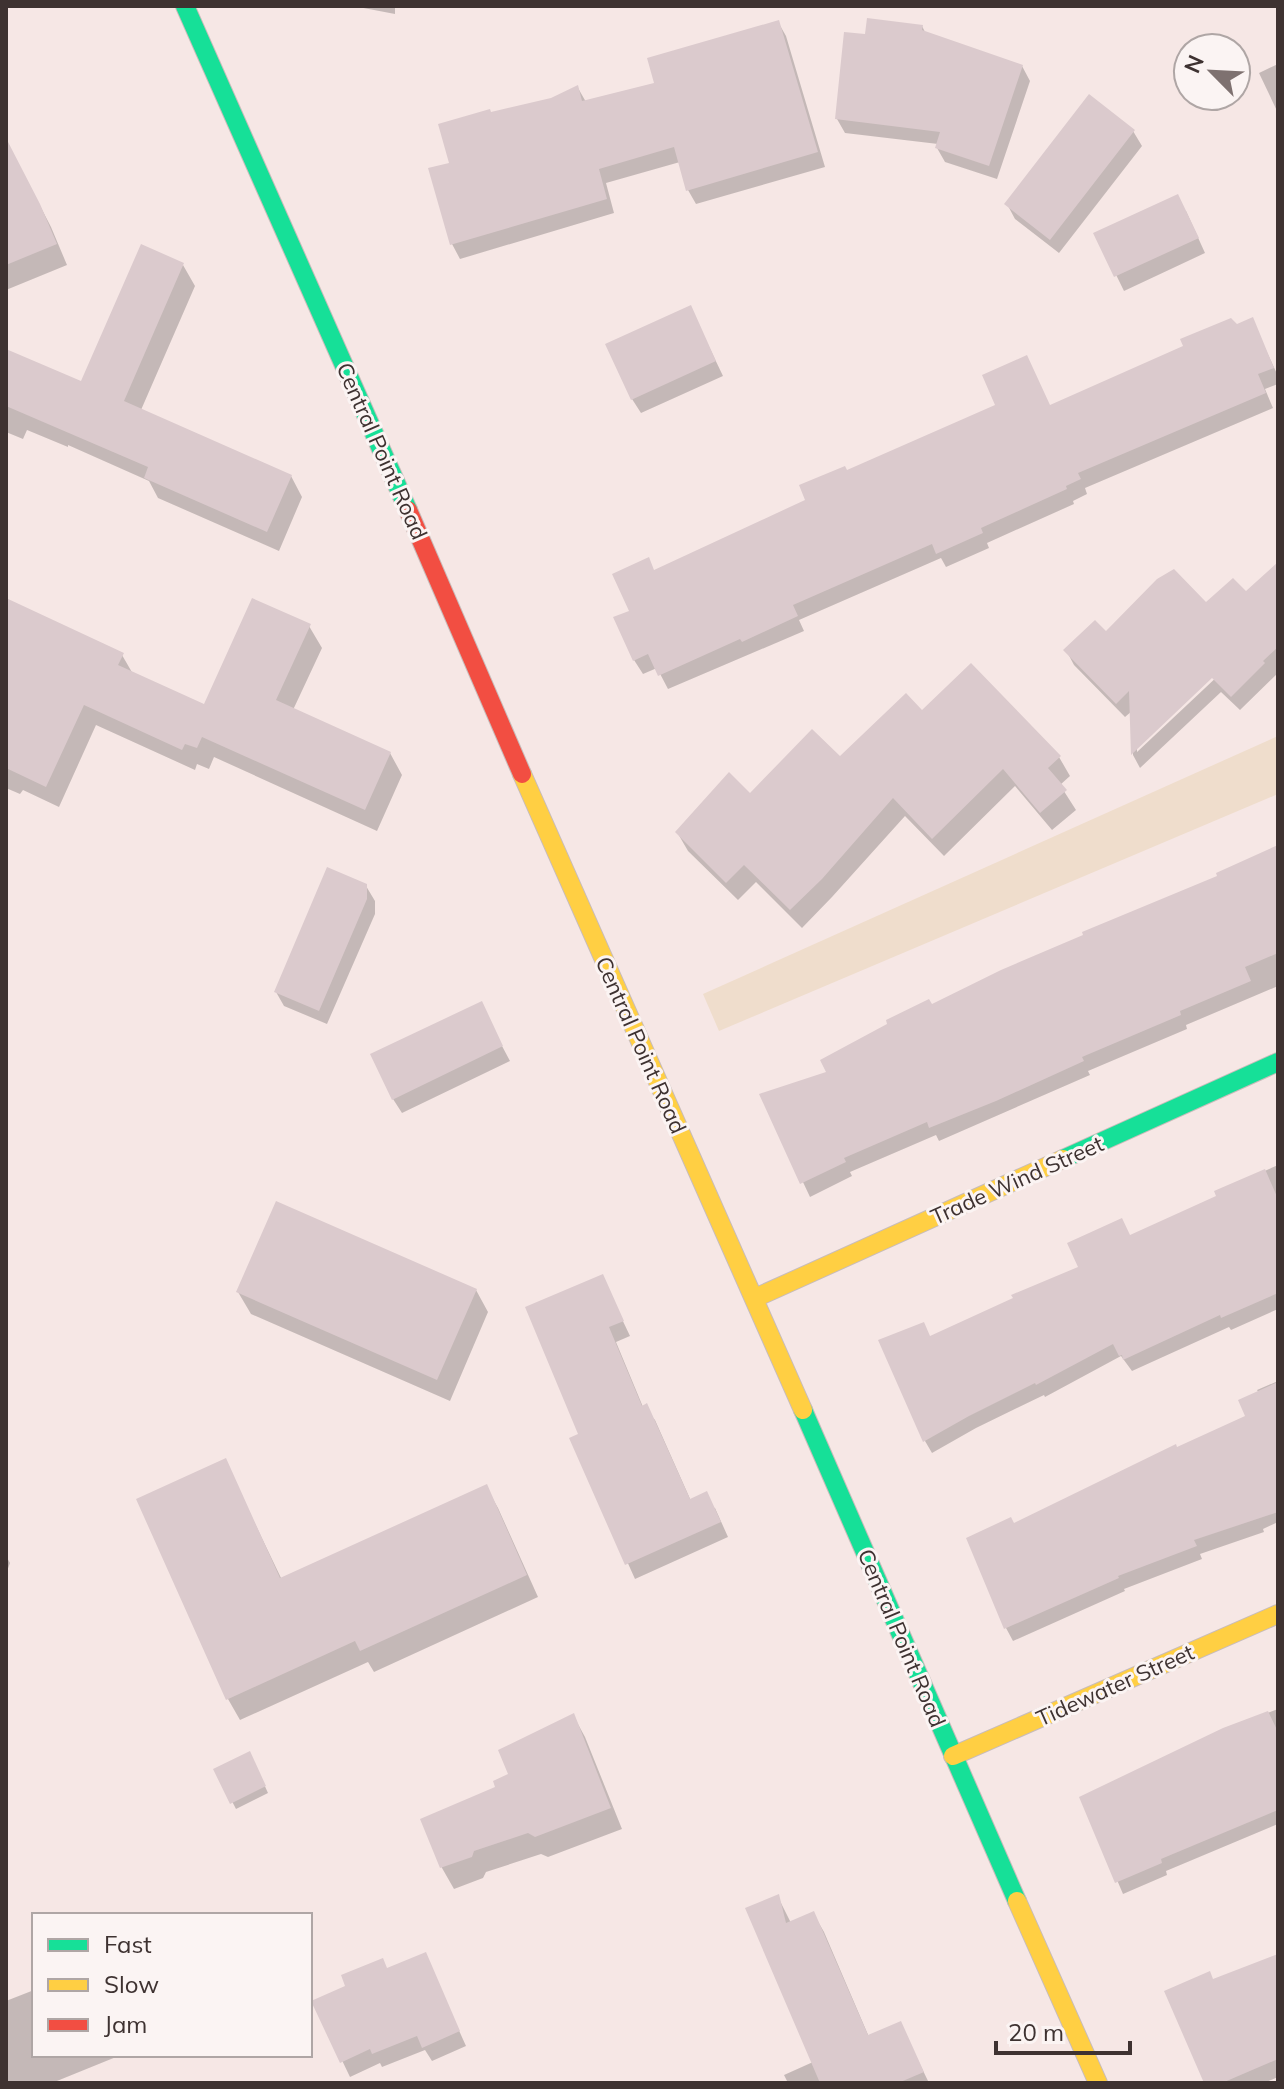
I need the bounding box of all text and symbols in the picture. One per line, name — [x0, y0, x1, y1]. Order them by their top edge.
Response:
north arrow — [1172, 32, 1252, 112]
text: N — [1178, 51, 1210, 77]
street label: Central Point Road — [330, 358, 434, 544]
street label: Central Point Road — [589, 952, 693, 1138]
street label: Trade Wind Street — [926, 1129, 1108, 1231]
street label: Central Point Road — [852, 1545, 952, 1731]
street label: Tidewater Street — [1032, 1638, 1199, 1732]
legend — [32, 1913, 312, 2057]
text: Fast — [104, 1929, 152, 1959]
text: Slow — [104, 1969, 159, 1999]
scale bar — [996, 2005, 1130, 2055]
text: Jam — [104, 2009, 147, 2039]
text: 20 m — [1008, 2017, 1064, 2047]

